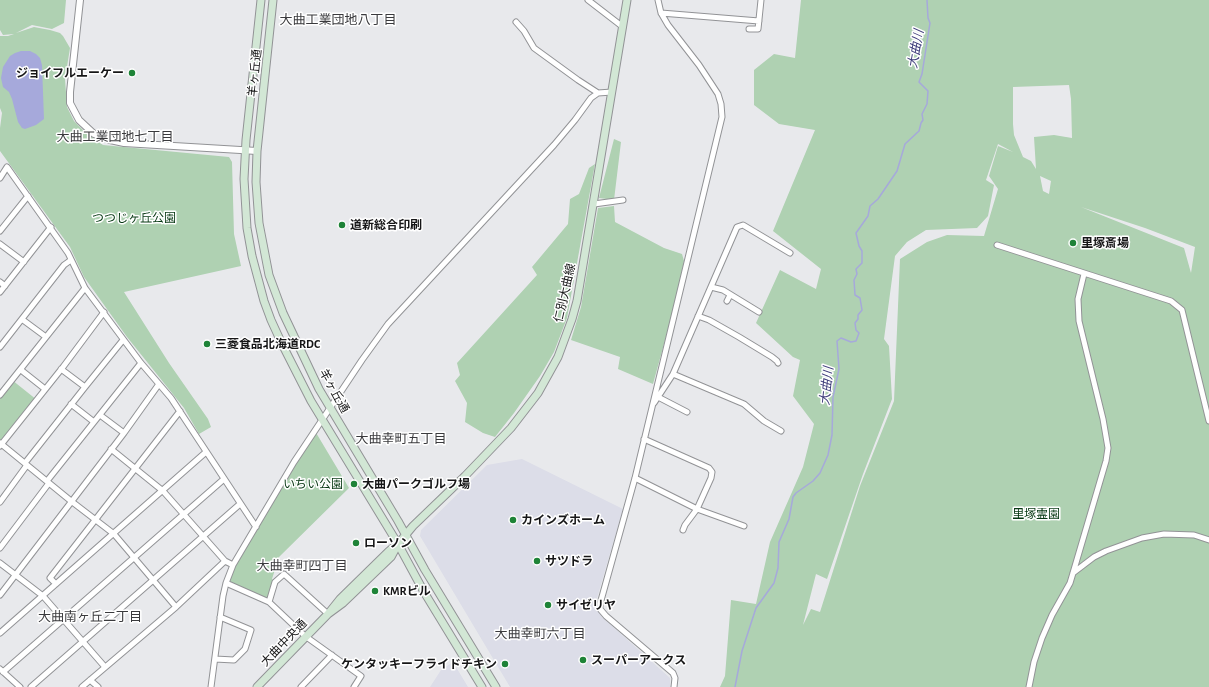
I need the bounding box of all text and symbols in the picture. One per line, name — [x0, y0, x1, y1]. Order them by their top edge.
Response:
district label: 大曲工業団地八丁目 — [280, 12, 396, 28]
water label: 大曲川 — [905, 28, 927, 70]
street label: 羊ヶ丘通 — [245, 48, 265, 98]
place label: ジョイフルエーケー — [16, 66, 124, 80]
marker: ジョイフルエーケー — [127, 68, 137, 78]
district label: 大曲工業団地七丁目 — [57, 129, 173, 145]
park label: つつじヶ丘公園 — [92, 211, 176, 225]
place label: 道新総合印刷 — [350, 218, 422, 232]
marker: 道新総合印刷 — [337, 220, 347, 230]
place label: 里塚斎場 — [1081, 236, 1129, 250]
marker: 里塚斎場 — [1068, 238, 1078, 248]
street label: 仁別大曲線 — [551, 262, 579, 324]
place label: 三菱食品北海道RDC — [215, 337, 320, 351]
marker: 三菱食品北海道RDC — [202, 339, 212, 349]
water label: 大曲川 — [817, 366, 837, 406]
street label: 羊ヶ丘通 — [316, 367, 352, 415]
district label: 大曲幸町五丁目 — [356, 431, 446, 447]
park label: いちい公園 — [283, 477, 343, 491]
place label: 大曲パークゴルフ場 — [362, 477, 470, 491]
marker: 大曲パークゴルフ場 — [349, 479, 359, 489]
park label: 里塚霊園 — [1012, 507, 1060, 521]
place label: カインズホーム — [521, 513, 605, 527]
marker: カインズホーム — [508, 515, 518, 525]
place label: ローソン — [364, 536, 412, 550]
marker: ローソン — [351, 538, 361, 548]
place label: サツドラ — [545, 554, 593, 568]
marker: サツドラ — [532, 556, 542, 566]
district label: 大曲幸町四丁目 — [257, 558, 347, 574]
place label: KMRビル — [383, 584, 431, 598]
marker: KMRビル — [370, 586, 380, 596]
place label: サイゼリヤ — [556, 598, 616, 612]
marker: サイゼリヤ — [543, 600, 553, 610]
district label: 大曲南ヶ丘二丁目 — [38, 609, 142, 625]
street label: 大曲中央通 — [258, 616, 310, 670]
district label: 大曲幸町六丁目 — [495, 626, 585, 642]
place label: スーパーアークス — [591, 653, 686, 667]
marker: スーパーアークス — [578, 655, 588, 665]
place label: ケンタッキーフライドチキン — [341, 657, 497, 671]
marker: ケンタッキーフライドチキン — [500, 659, 510, 669]

